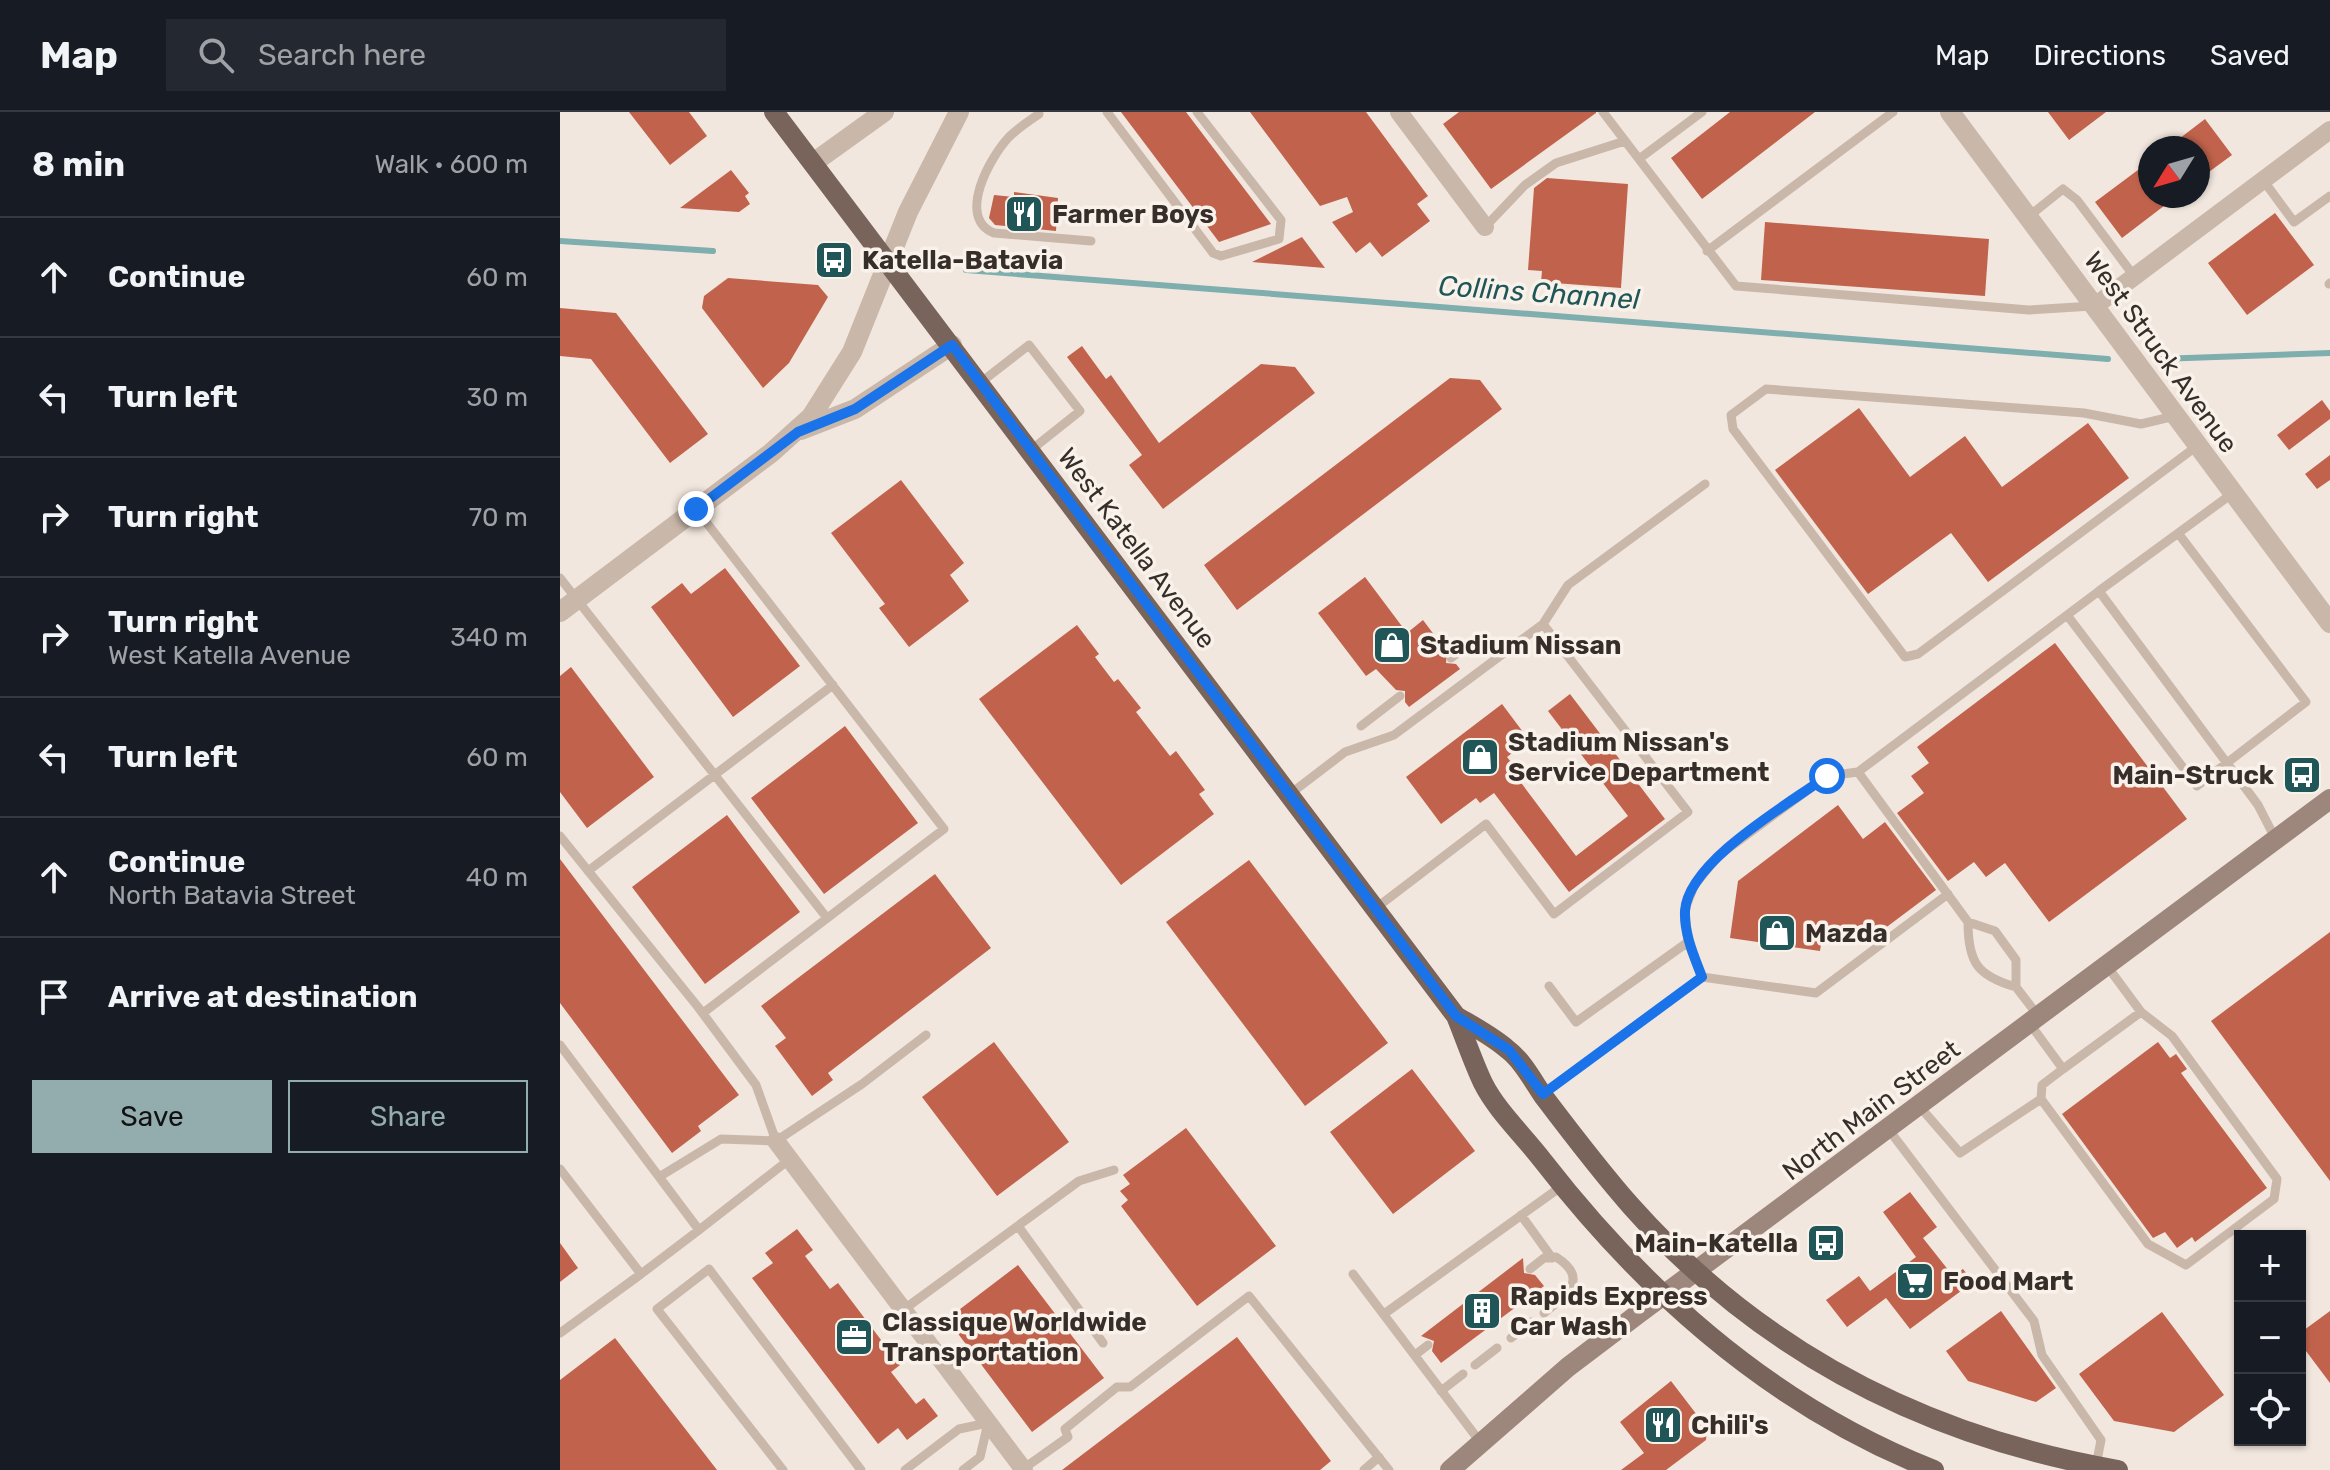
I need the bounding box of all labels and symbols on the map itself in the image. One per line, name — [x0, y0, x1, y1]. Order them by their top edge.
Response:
north arrow — [2138, 136, 2210, 208]
restaurant icon: Farmer Boys — [1003, 193, 1045, 235]
place label: Farmer Boys — [1052, 199, 1214, 230]
bus stop icon: Katella-Batavia — [813, 239, 855, 281]
place label: Katella-Batavia — [862, 245, 1063, 276]
street label: West Struck Avenue — [2077, 246, 2244, 459]
water label: Collins Channel — [1437, 269, 1642, 316]
street label: West Katella Avenue — [1051, 442, 1222, 655]
route end — [678, 491, 714, 527]
shop icon: Stadium Nissan — [1371, 624, 1413, 666]
place label: Stadium Nissan — [1420, 630, 1622, 661]
place label: Stadium Nissan's Service Department — [1508, 727, 1769, 788]
shop icon: Stadium Nissan's Service Department — [1459, 736, 1501, 778]
bus stop icon: Main-Struck — [2281, 754, 2323, 796]
route start — [1809, 758, 1845, 794]
place label: Main-Struck — [2112, 760, 2275, 791]
shop icon: Mazda — [1756, 912, 1798, 954]
place label: Mazda — [1805, 918, 1888, 949]
street label: North Main Street — [1777, 1034, 1966, 1187]
bus stop icon: Main-Katella — [1805, 1222, 1847, 1264]
place label: Main-Katella — [1635, 1228, 1798, 1259]
supermarket icon: Food Mart — [1894, 1260, 1936, 1302]
place label: Food Mart — [1943, 1266, 2073, 1297]
place label: Rapids Express Car Wash — [1510, 1281, 1708, 1342]
building icon: Rapids Express Car Wash — [1461, 1290, 1503, 1332]
place label: Classique Worldwide Transportation — [882, 1307, 1147, 1368]
office icon: Classique Worldwide Transportation — [833, 1316, 875, 1358]
restaurant icon: Chili's — [1642, 1404, 1684, 1446]
place label: Chili's — [1691, 1410, 1769, 1441]

